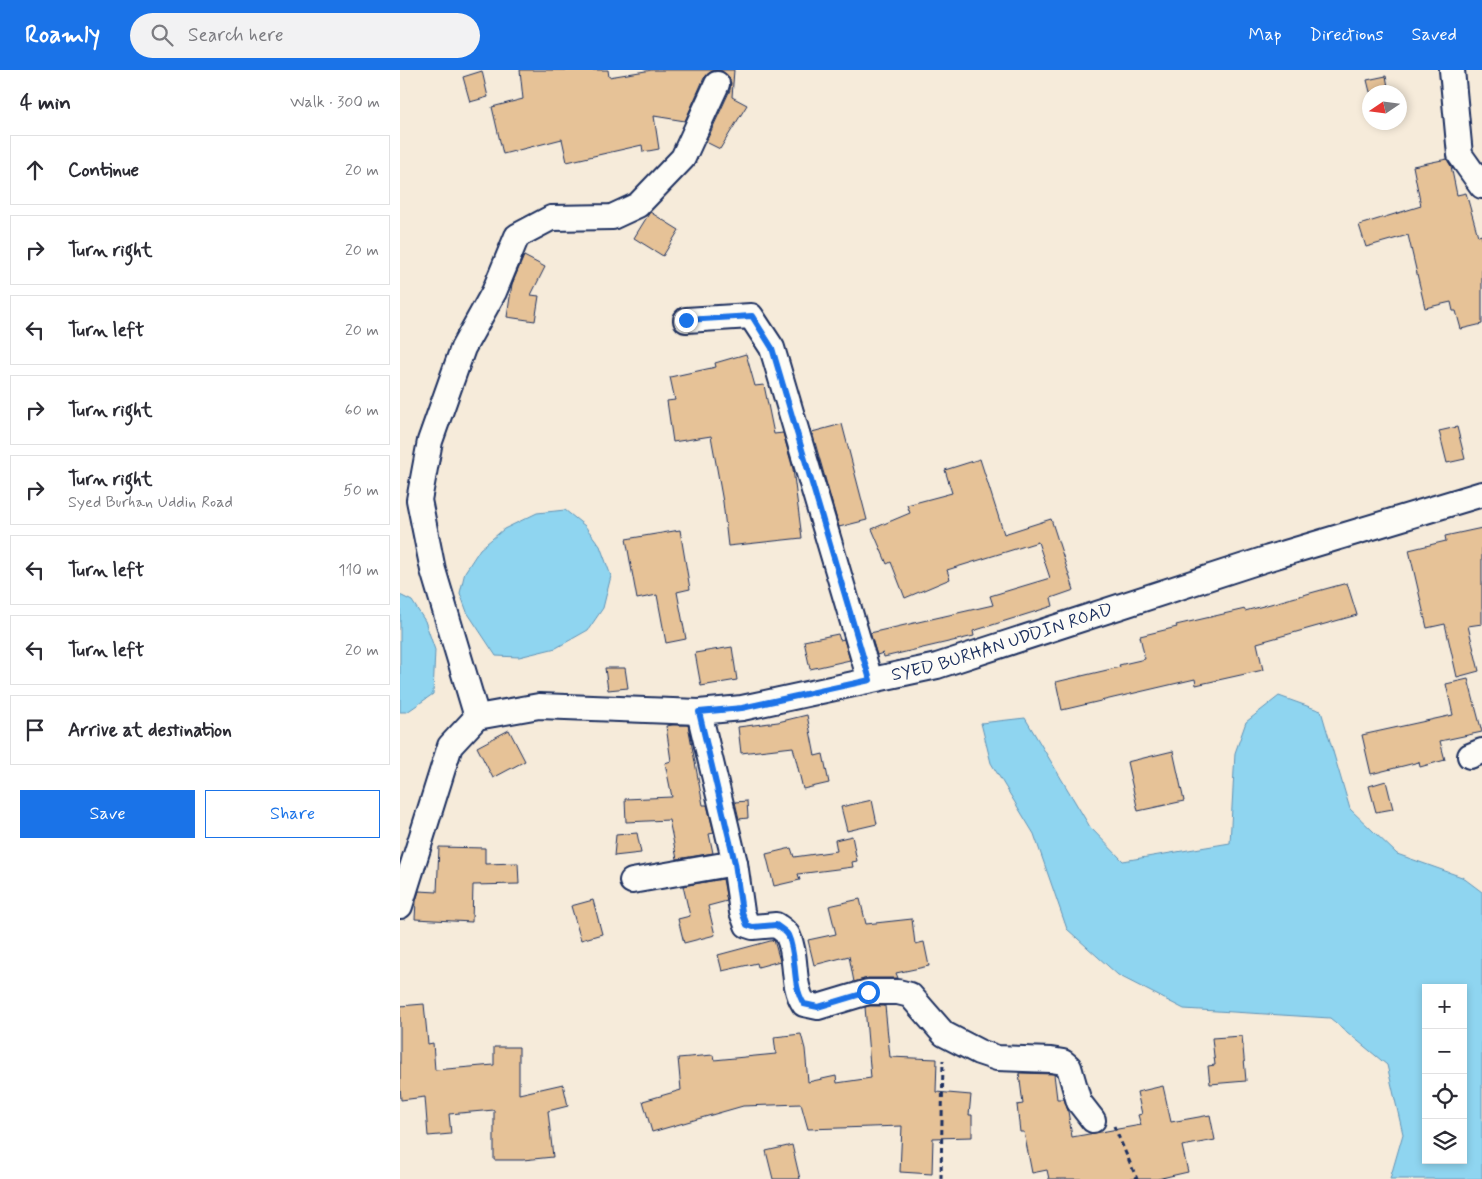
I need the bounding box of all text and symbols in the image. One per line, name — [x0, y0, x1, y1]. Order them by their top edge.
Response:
search box — [130, 13, 480, 58]
text: Roamly — [25, 20, 100, 51]
icon: search — [148, 21, 176, 49]
text: Search here — [188, 23, 284, 48]
text: Map — [1249, 23, 1282, 47]
text: Directions — [1310, 23, 1384, 47]
text: Saved — [1412, 23, 1457, 47]
north arrow — [1362, 85, 1407, 130]
text: 4 min — [20, 89, 71, 117]
text: Walk · 300 m — [290, 92, 380, 113]
icon: ahead — [21, 156, 49, 184]
text: Continue — [68, 158, 139, 183]
text: 20 m — [345, 160, 379, 181]
icon: right — [21, 236, 49, 264]
text: Turn right — [68, 238, 152, 263]
text: 20 m — [345, 240, 379, 261]
route end — [675, 309, 698, 332]
icon: left — [21, 316, 49, 344]
text: Turn left — [68, 318, 144, 343]
text: 20 m — [345, 320, 379, 341]
icon: right — [21, 396, 49, 424]
text: Turn right — [68, 398, 152, 423]
text: 60 m — [345, 400, 379, 421]
text: Turn right — [68, 467, 152, 492]
icon: right — [21, 476, 49, 504]
text: 50 m — [343, 480, 379, 501]
text: Syed Burhan Uddin Road — [68, 492, 233, 513]
icon: left — [21, 556, 49, 584]
text: Turn left — [68, 558, 144, 583]
text: 110 m — [338, 560, 379, 581]
street label: SYED BURHAN UDDIN ROAD — [889, 598, 1116, 687]
icon: left — [21, 636, 49, 664]
text: Turn left — [68, 638, 144, 663]
text: 20 m — [345, 640, 379, 661]
icon: arrive — [21, 716, 49, 744]
text: Arrive at destination — [68, 718, 232, 743]
button: Save — [20, 790, 195, 838]
button: Share — [205, 790, 380, 838]
route start — [857, 981, 880, 1004]
map controls — [1422, 984, 1467, 1164]
button: + — [1422, 984, 1467, 1029]
button: − — [1422, 1029, 1467, 1074]
button: locate — [1422, 1074, 1467, 1119]
button: layers — [1422, 1119, 1467, 1164]

